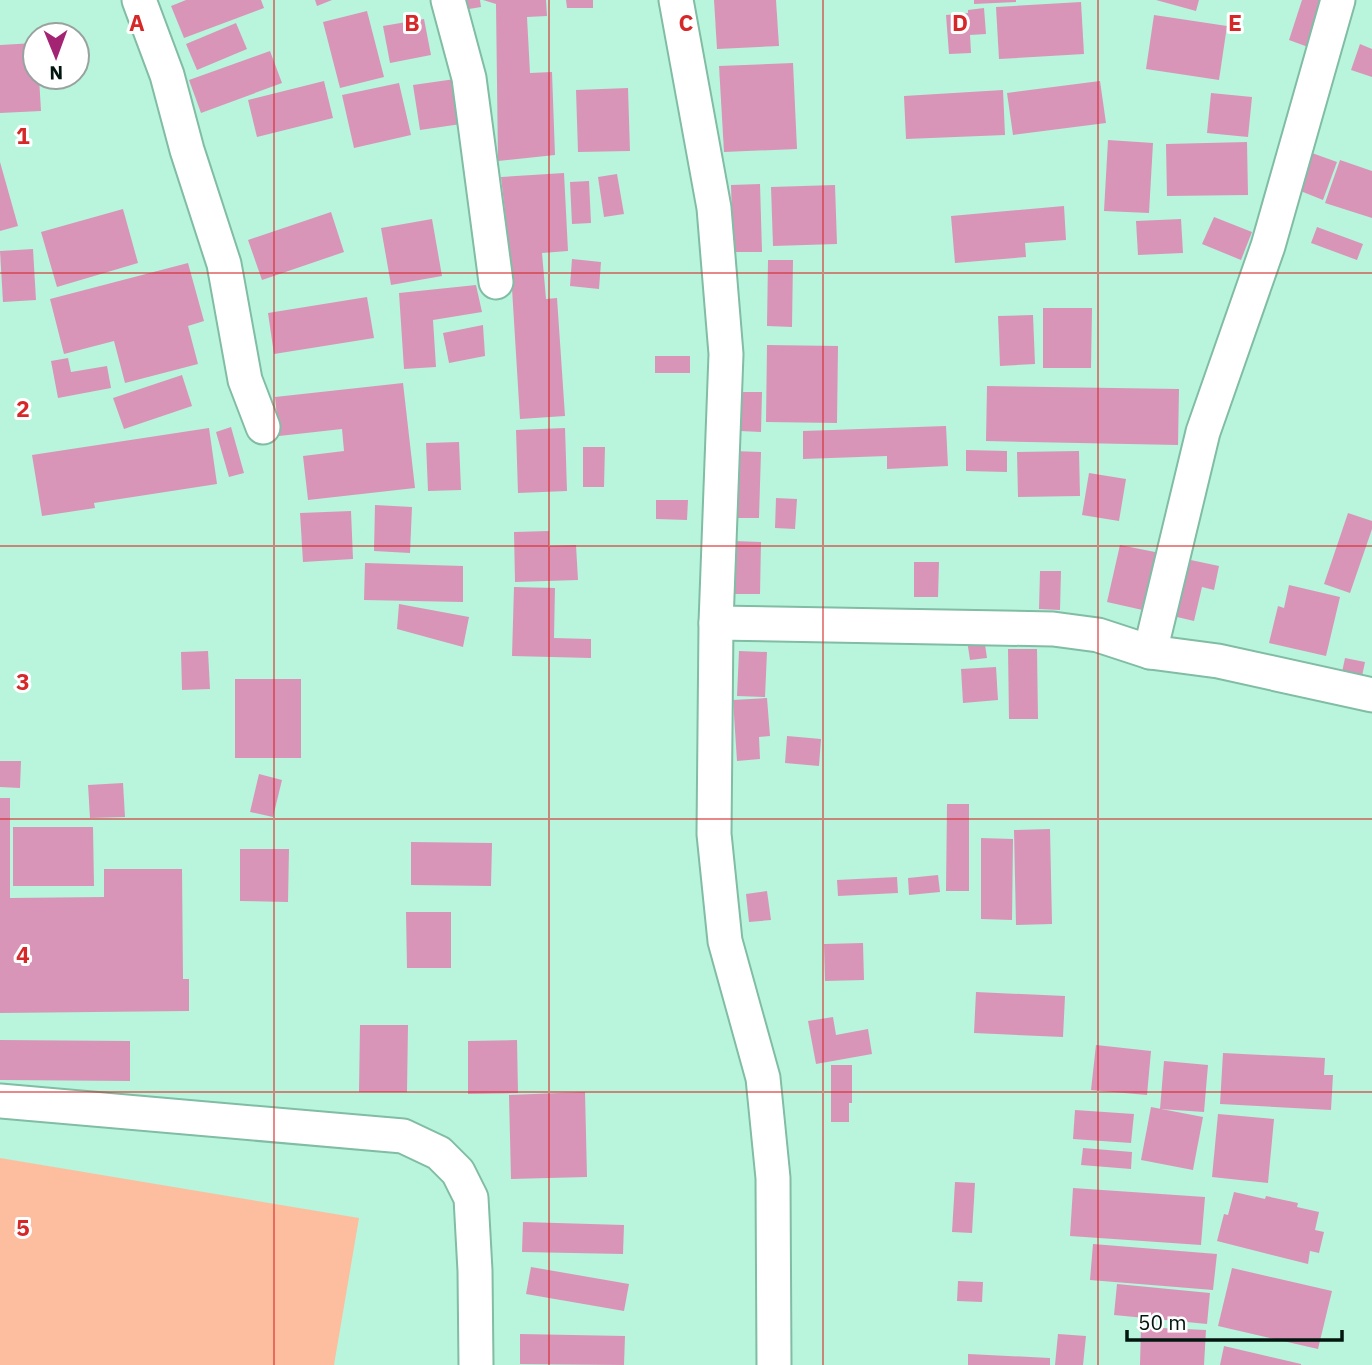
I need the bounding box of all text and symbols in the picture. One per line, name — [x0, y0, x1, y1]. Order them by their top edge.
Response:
text: A — [129, 7, 145, 37]
text: B — [404, 7, 420, 37]
text: C — [679, 7, 694, 37]
text: D — [952, 7, 968, 37]
text: E — [1228, 7, 1242, 37]
north arrow — [21, 21, 91, 91]
text: N — [49, 61, 63, 85]
text: 1 — [16, 120, 30, 150]
text: 2 — [16, 393, 30, 423]
text: 3 — [16, 666, 30, 696]
text: 4 — [16, 939, 30, 969]
text: 5 — [16, 1212, 30, 1242]
scale bar — [1127, 1298, 1342, 1342]
text: 50 m — [1138, 1308, 1187, 1336]

